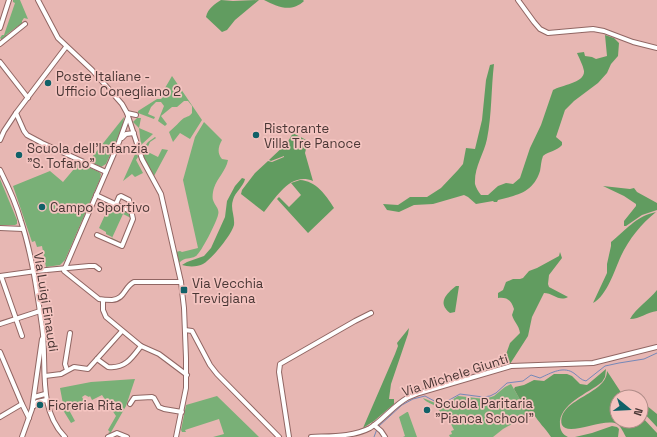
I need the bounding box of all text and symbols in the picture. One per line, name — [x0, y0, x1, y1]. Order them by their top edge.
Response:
place label: Poste Italiane - Ufficio Conegliano 2 — [56, 68, 181, 100]
marker: Poste Italiane - Ufficio Conegliano 2 — [43, 78, 53, 88]
place label: Ristorante Villa Tre Panoce — [264, 120, 361, 152]
marker: Ristorante Villa Tre Panoce — [251, 130, 261, 140]
place label: Scuola dell'Infanzia "S. Tofano" — [27, 140, 148, 172]
marker: Scuola dell'Infanzia "S. Tofano" — [14, 150, 24, 160]
place label: Campo Sportivo — [50, 199, 150, 216]
marker: Campo Sportivo — [37, 202, 47, 212]
street label: Via Luigi Einaudi — [30, 251, 62, 353]
place label: Via Vecchia Trevigiana — [192, 275, 264, 307]
marker: Via Vecchia Trevigiana — [179, 285, 189, 295]
street label: Via Michele Giunti — [400, 350, 510, 400]
north arrow — [609, 389, 649, 429]
place label: Scuola Paritaria "Pianca School" — [435, 395, 534, 427]
place label: Fioreria Rita — [48, 397, 123, 414]
marker: Fioreria Rita — [35, 400, 45, 410]
marker: Scuola Paritaria "Pianca School" — [422, 405, 432, 415]
text: N — [631, 406, 646, 418]

